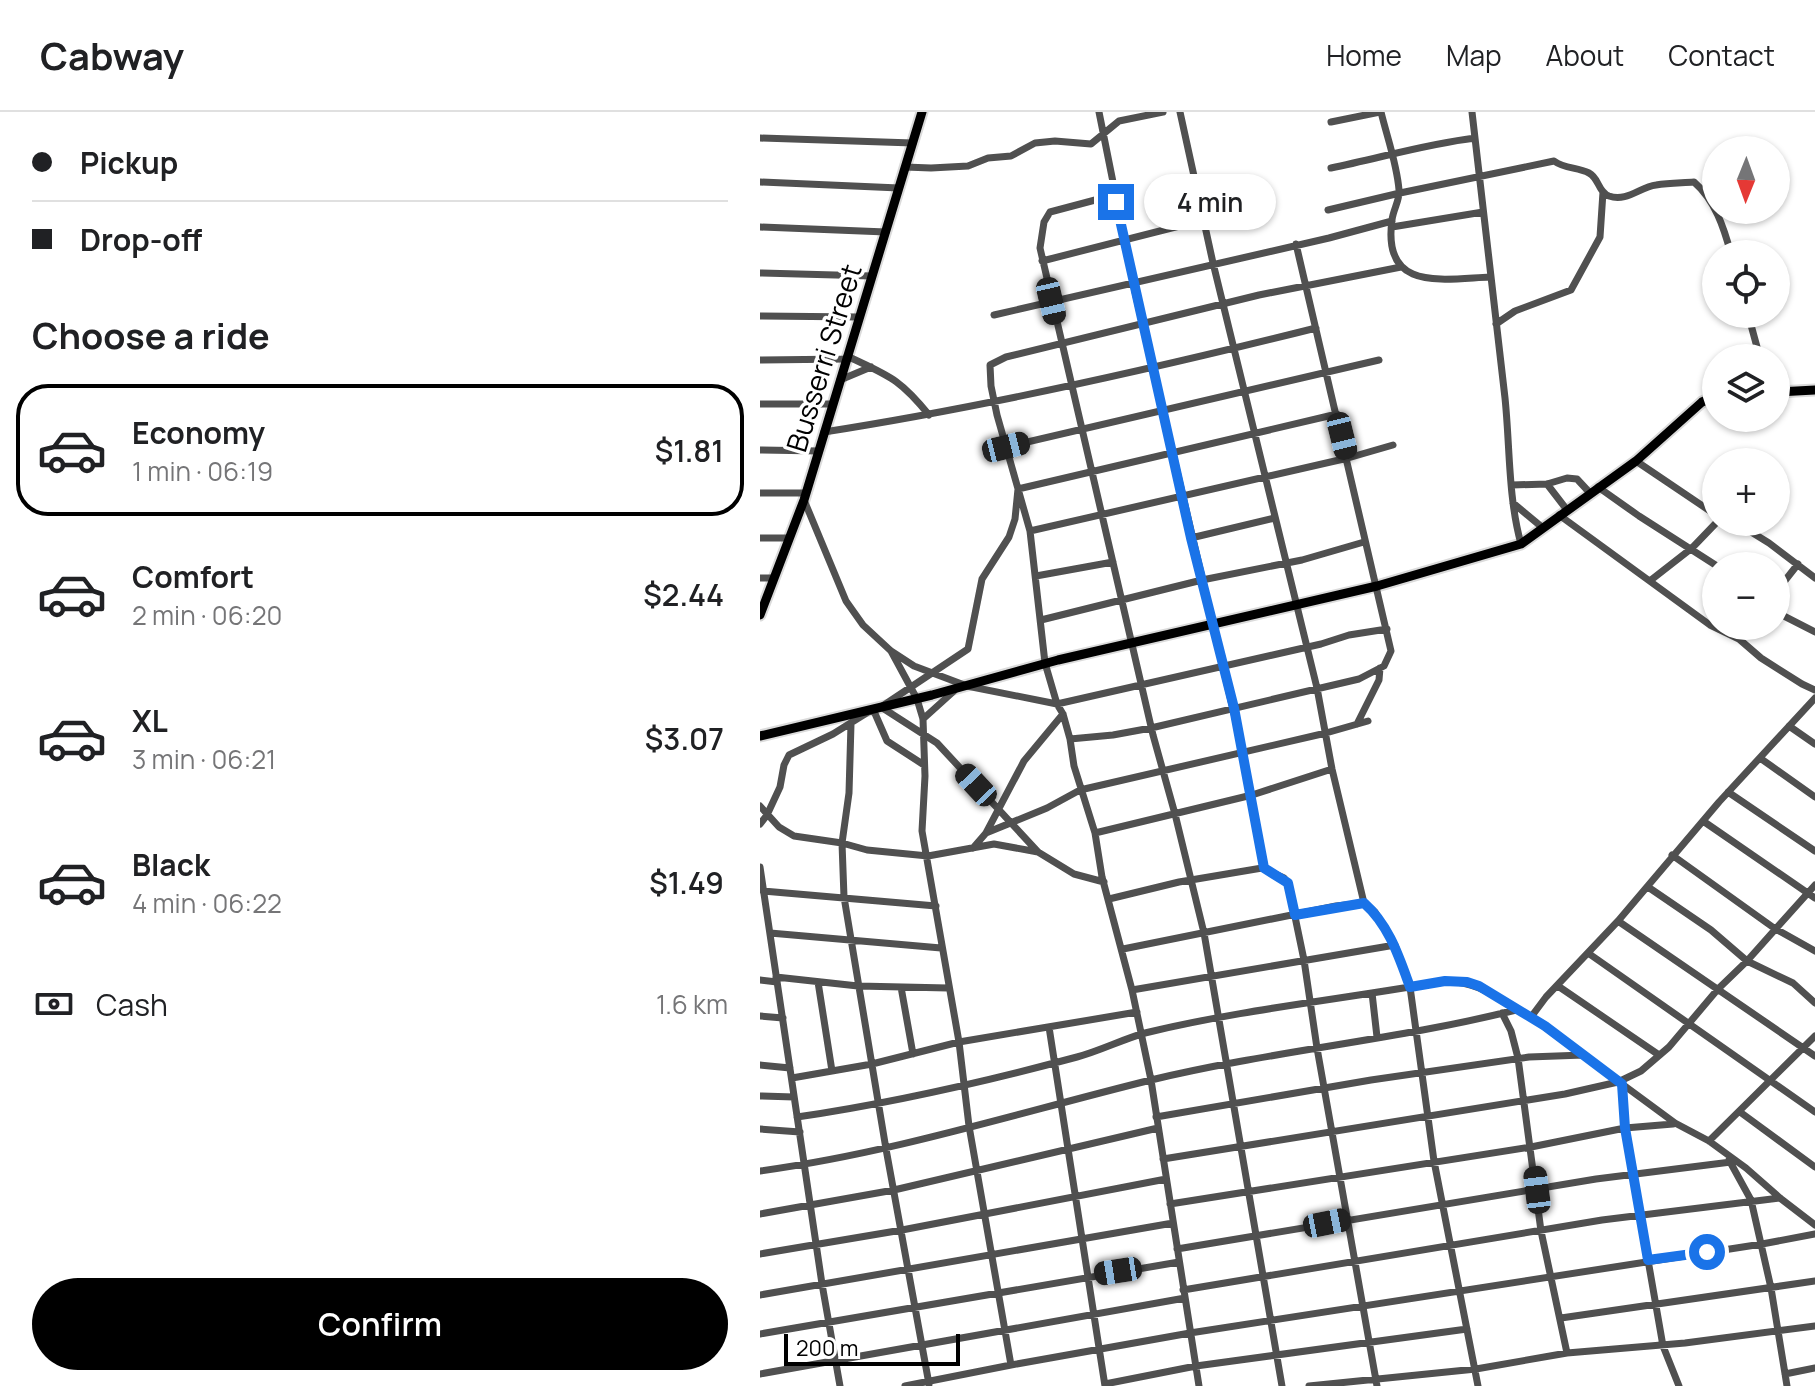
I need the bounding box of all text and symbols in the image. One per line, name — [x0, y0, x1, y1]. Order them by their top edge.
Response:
text: Cabway — [40, 29, 184, 81]
text: Home — [1326, 36, 1402, 74]
text: Map — [1446, 36, 1502, 74]
text: About — [1546, 36, 1624, 74]
text: Contact — [1668, 36, 1775, 74]
north arrow — [1702, 136, 1790, 224]
map controls — [1702, 136, 1790, 640]
text: Pickup — [80, 142, 178, 183]
callout: 4 min — [1144, 174, 1276, 230]
route end — [1098, 184, 1134, 220]
text: 4 min — [1177, 184, 1243, 220]
text: Drop-off — [80, 219, 202, 260]
button: locate — [1702, 240, 1790, 328]
street label: Busserri Street — [776, 259, 870, 456]
car — [1034, 275, 1068, 327]
text: Choose a ride — [32, 311, 270, 360]
button: layers — [1702, 344, 1790, 432]
car — [1325, 410, 1359, 462]
text: Economy — [132, 412, 265, 453]
icon: car — [36, 414, 108, 486]
text: $1.81 — [655, 430, 724, 471]
car — [980, 430, 1032, 464]
button: + — [1702, 448, 1790, 536]
text: 1 min · 06:19 — [132, 453, 273, 489]
button: − — [1702, 552, 1790, 640]
text: Comfort — [132, 556, 254, 597]
icon: car — [36, 558, 108, 630]
text: $2.44 — [643, 574, 724, 615]
text: 2 min · 06:20 — [132, 597, 282, 633]
text: XL — [132, 700, 168, 741]
icon: car — [36, 702, 108, 774]
text: $3.07 — [645, 718, 724, 759]
text: 3 min · 06:21 — [132, 741, 276, 777]
car — [951, 759, 1001, 811]
text: Black — [132, 844, 210, 885]
icon: car — [36, 846, 108, 918]
text: $1.49 — [649, 862, 724, 903]
text: 4 min · 06:22 — [132, 885, 282, 921]
icon: cash — [32, 982, 76, 1026]
text: Cash — [96, 984, 168, 1025]
text: 1.6 km — [656, 986, 728, 1022]
car — [1522, 1165, 1552, 1215]
car — [1301, 1207, 1353, 1239]
route start — [1689, 1234, 1725, 1270]
car — [1092, 1255, 1144, 1287]
button: Confirm — [32, 1278, 728, 1370]
scale bar — [784, 1330, 960, 1366]
text: 200 m — [796, 1333, 858, 1363]

